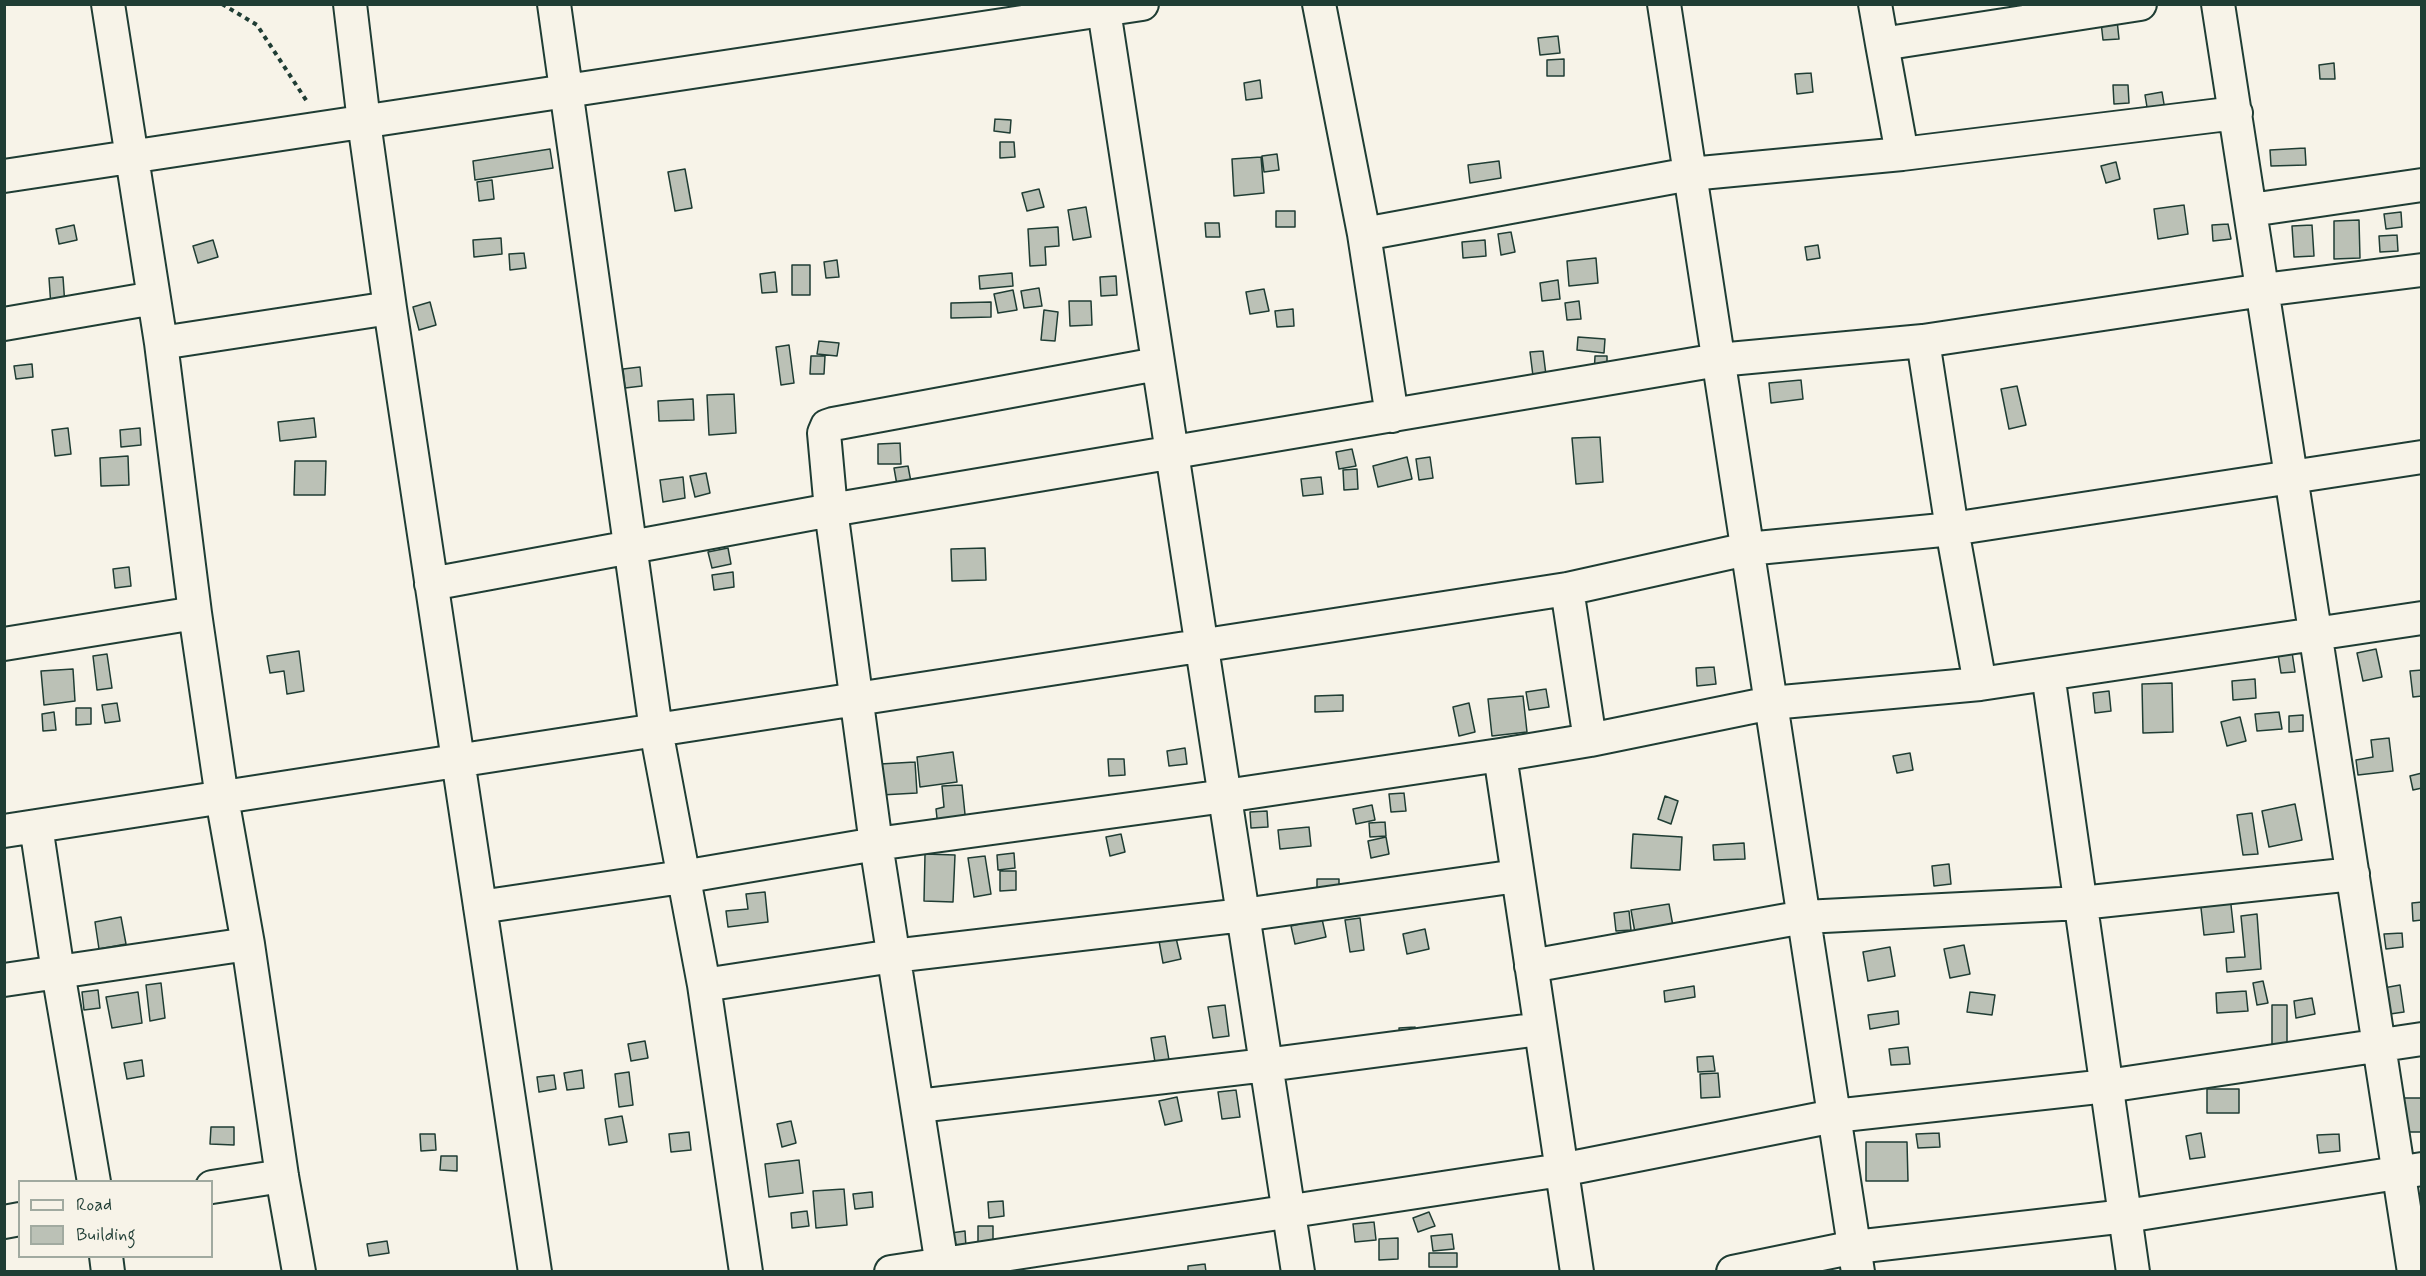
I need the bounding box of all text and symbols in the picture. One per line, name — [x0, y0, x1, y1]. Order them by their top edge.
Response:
legend — [18, 1180, 213, 1258]
text: Road — [76, 1193, 112, 1217]
text: Building — [76, 1223, 136, 1247]

